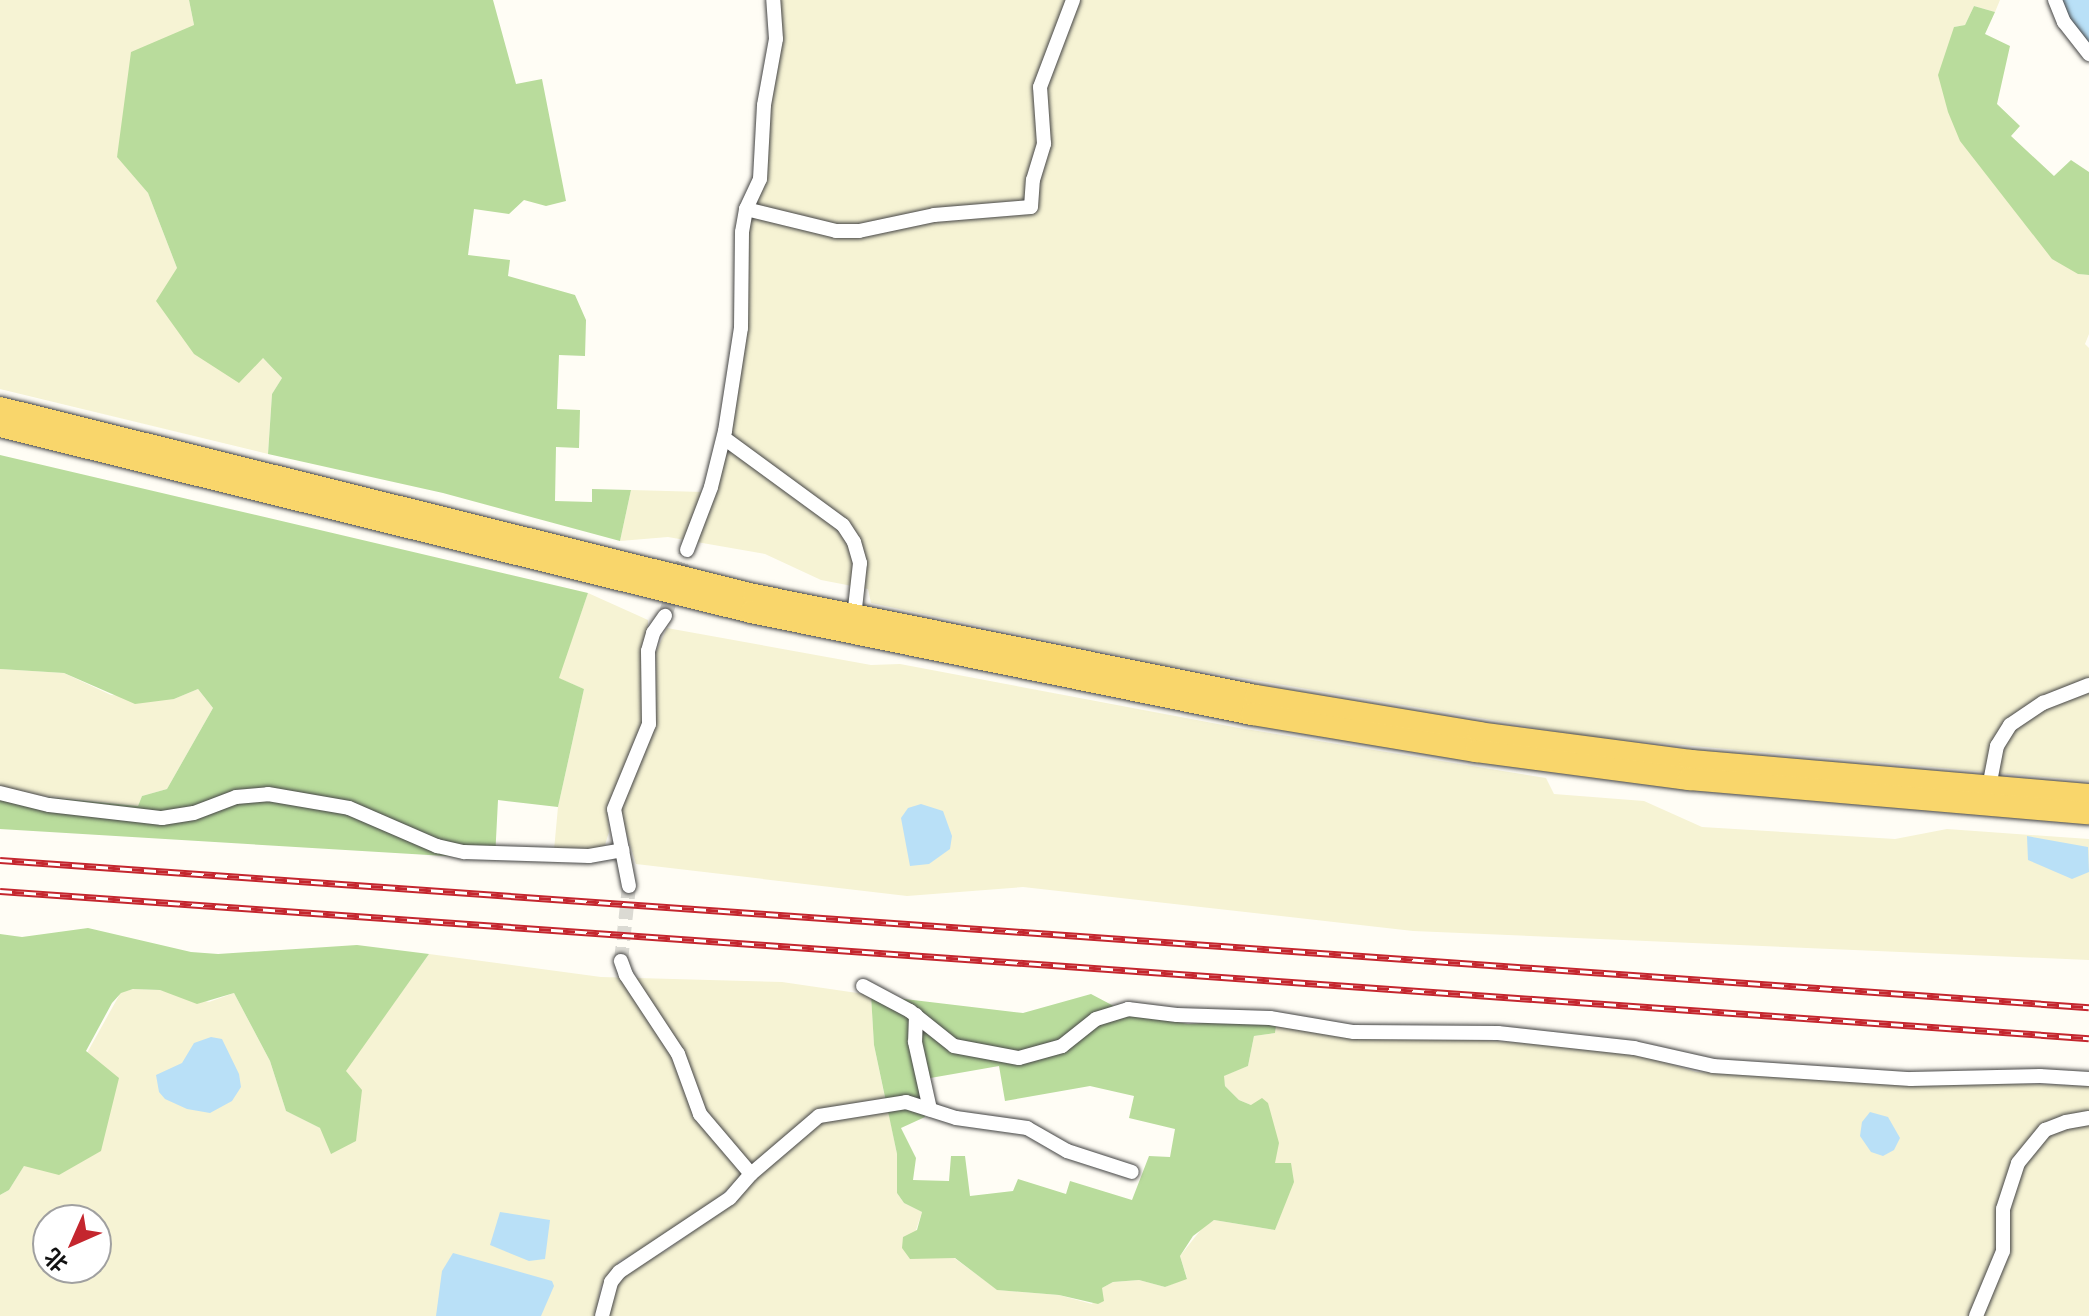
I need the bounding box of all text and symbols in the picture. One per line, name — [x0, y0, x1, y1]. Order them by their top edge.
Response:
north arrow — [32, 1204, 112, 1284]
text: 北 — [39, 1243, 73, 1277]

